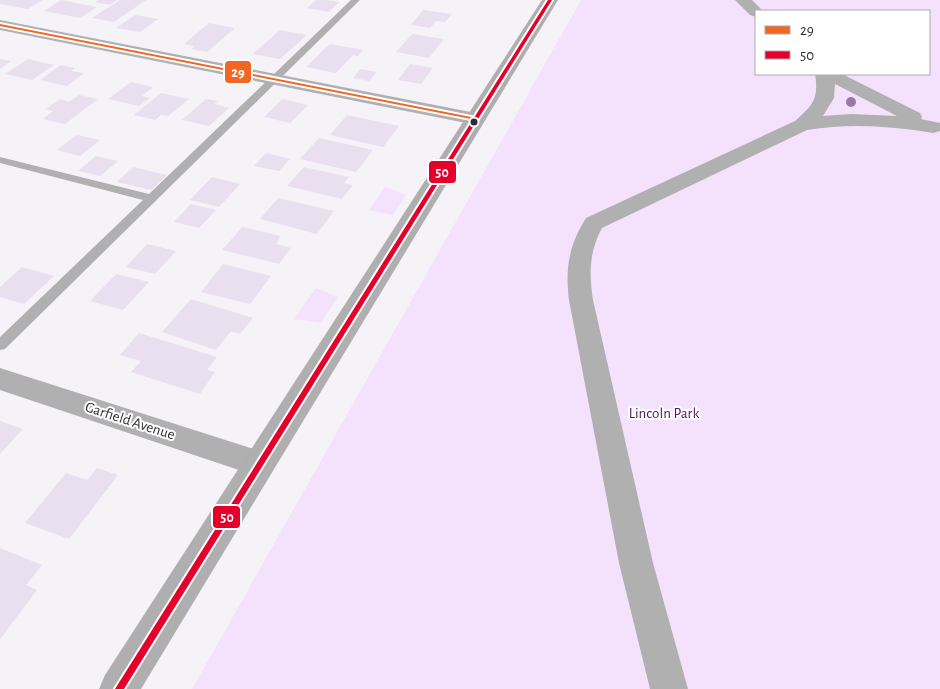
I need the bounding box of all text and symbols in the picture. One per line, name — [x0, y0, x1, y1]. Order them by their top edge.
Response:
legend — [755, 10, 930, 75]
text: 29 — [800, 23, 814, 38]
text: 50 — [800, 48, 814, 63]
line badge: 29 — [224, 60, 252, 84]
text: 29 — [231, 66, 245, 80]
unlabelled marker — [469, 117, 479, 127]
line badge: 50 — [428, 160, 457, 184]
text: 50 — [435, 166, 449, 180]
street label: Garfield Avenue — [83, 399, 177, 443]
park label: Lincoln Park — [629, 406, 699, 421]
line badge: 50 — [212, 505, 241, 529]
text: 50 — [220, 511, 234, 525]

